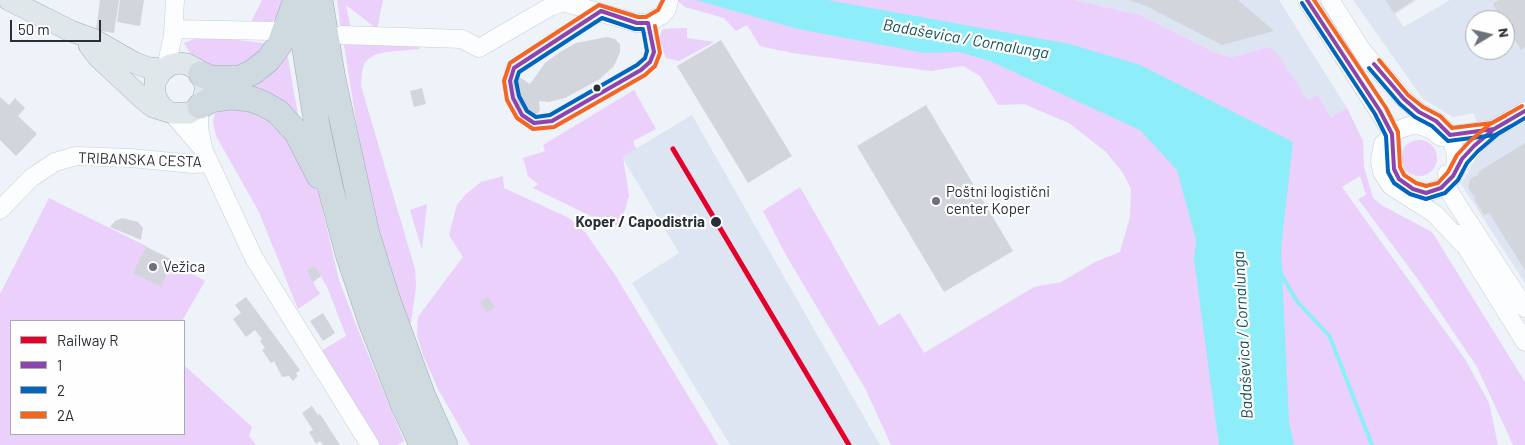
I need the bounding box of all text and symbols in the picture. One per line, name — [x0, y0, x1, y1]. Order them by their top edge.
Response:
scale bar — [12, 10, 104, 42]
north arrow — [1465, 10, 1515, 60]
water label: Badaševica / Cornalunga — [882, 15, 1050, 63]
text: 50 m — [18, 20, 50, 38]
text: N — [1495, 27, 1513, 39]
unlabelled marker — [592, 83, 602, 93]
street label: TRIBANSKA CESTA — [78, 149, 202, 171]
place label: Poštni logistični center Koper — [946, 183, 1050, 218]
marker: Poštni logistični center Koper — [930, 195, 942, 207]
place label: Koper / Capodistria — [575, 213, 705, 231]
marker: Koper / Capodistria — [709, 215, 723, 229]
water label: Badaševica / Cornalunga — [1229, 251, 1257, 419]
place label: Vežica — [163, 258, 205, 276]
marker: Vežica — [147, 261, 159, 273]
legend — [10, 320, 185, 435]
text: Railway R — [57, 331, 118, 349]
text: 1 — [57, 356, 62, 374]
text: 2 — [57, 381, 65, 399]
text: 2A — [57, 406, 74, 424]

